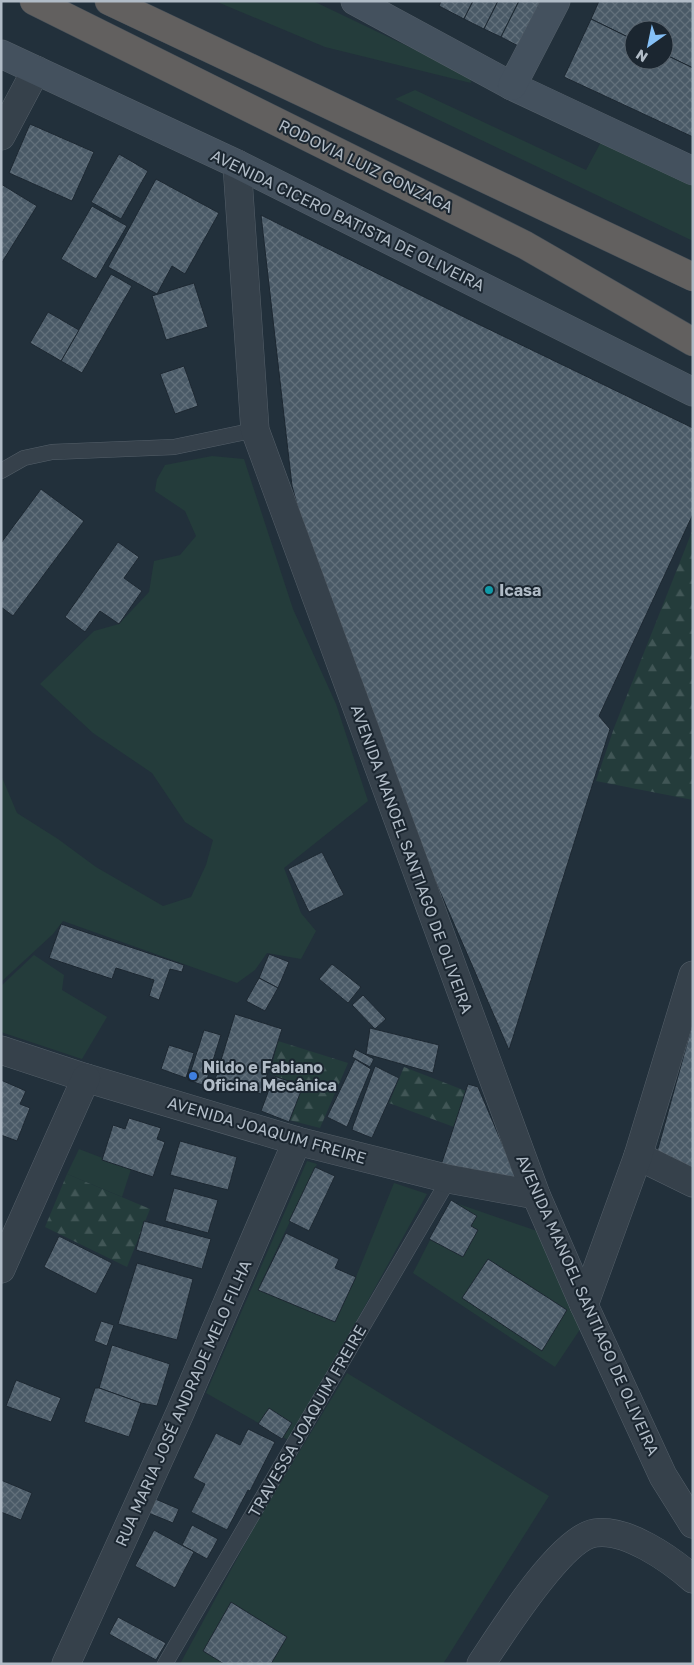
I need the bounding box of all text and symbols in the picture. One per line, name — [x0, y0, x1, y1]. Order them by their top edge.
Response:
north arrow — [624, 20, 674, 70]
text: N — [633, 46, 651, 66]
street label: RODOVIA LUIZ GONZAGA — [275, 115, 457, 217]
street label: AVENIDA CICERO BATISTA DE OLIVEIRA — [208, 145, 488, 295]
place label: Icasa — [499, 580, 541, 600]
marker: Icasa — [483, 584, 495, 596]
street label: AVENIDA MANOEL SANTIAGO DE OLIVEIRA — [347, 702, 477, 1016]
place label: Nildo e Fabiano Oficina Mecânica — [203, 1057, 337, 1095]
marker: Nildo e Fabiano Oficina Mecânica — [187, 1070, 199, 1082]
street label: AVENIDA JOAQUIM FREIRE — [165, 1092, 369, 1168]
street label: AVENIDA MANOEL SANTIAGO DE OLIVEIRA — [512, 1151, 664, 1459]
street label: RUA MARIA JOSÉ ANDRADE MELO FILHA — [111, 1256, 256, 1549]
street label: TRAVESSA JOAQUIM FREIRE — [244, 1321, 370, 1521]

